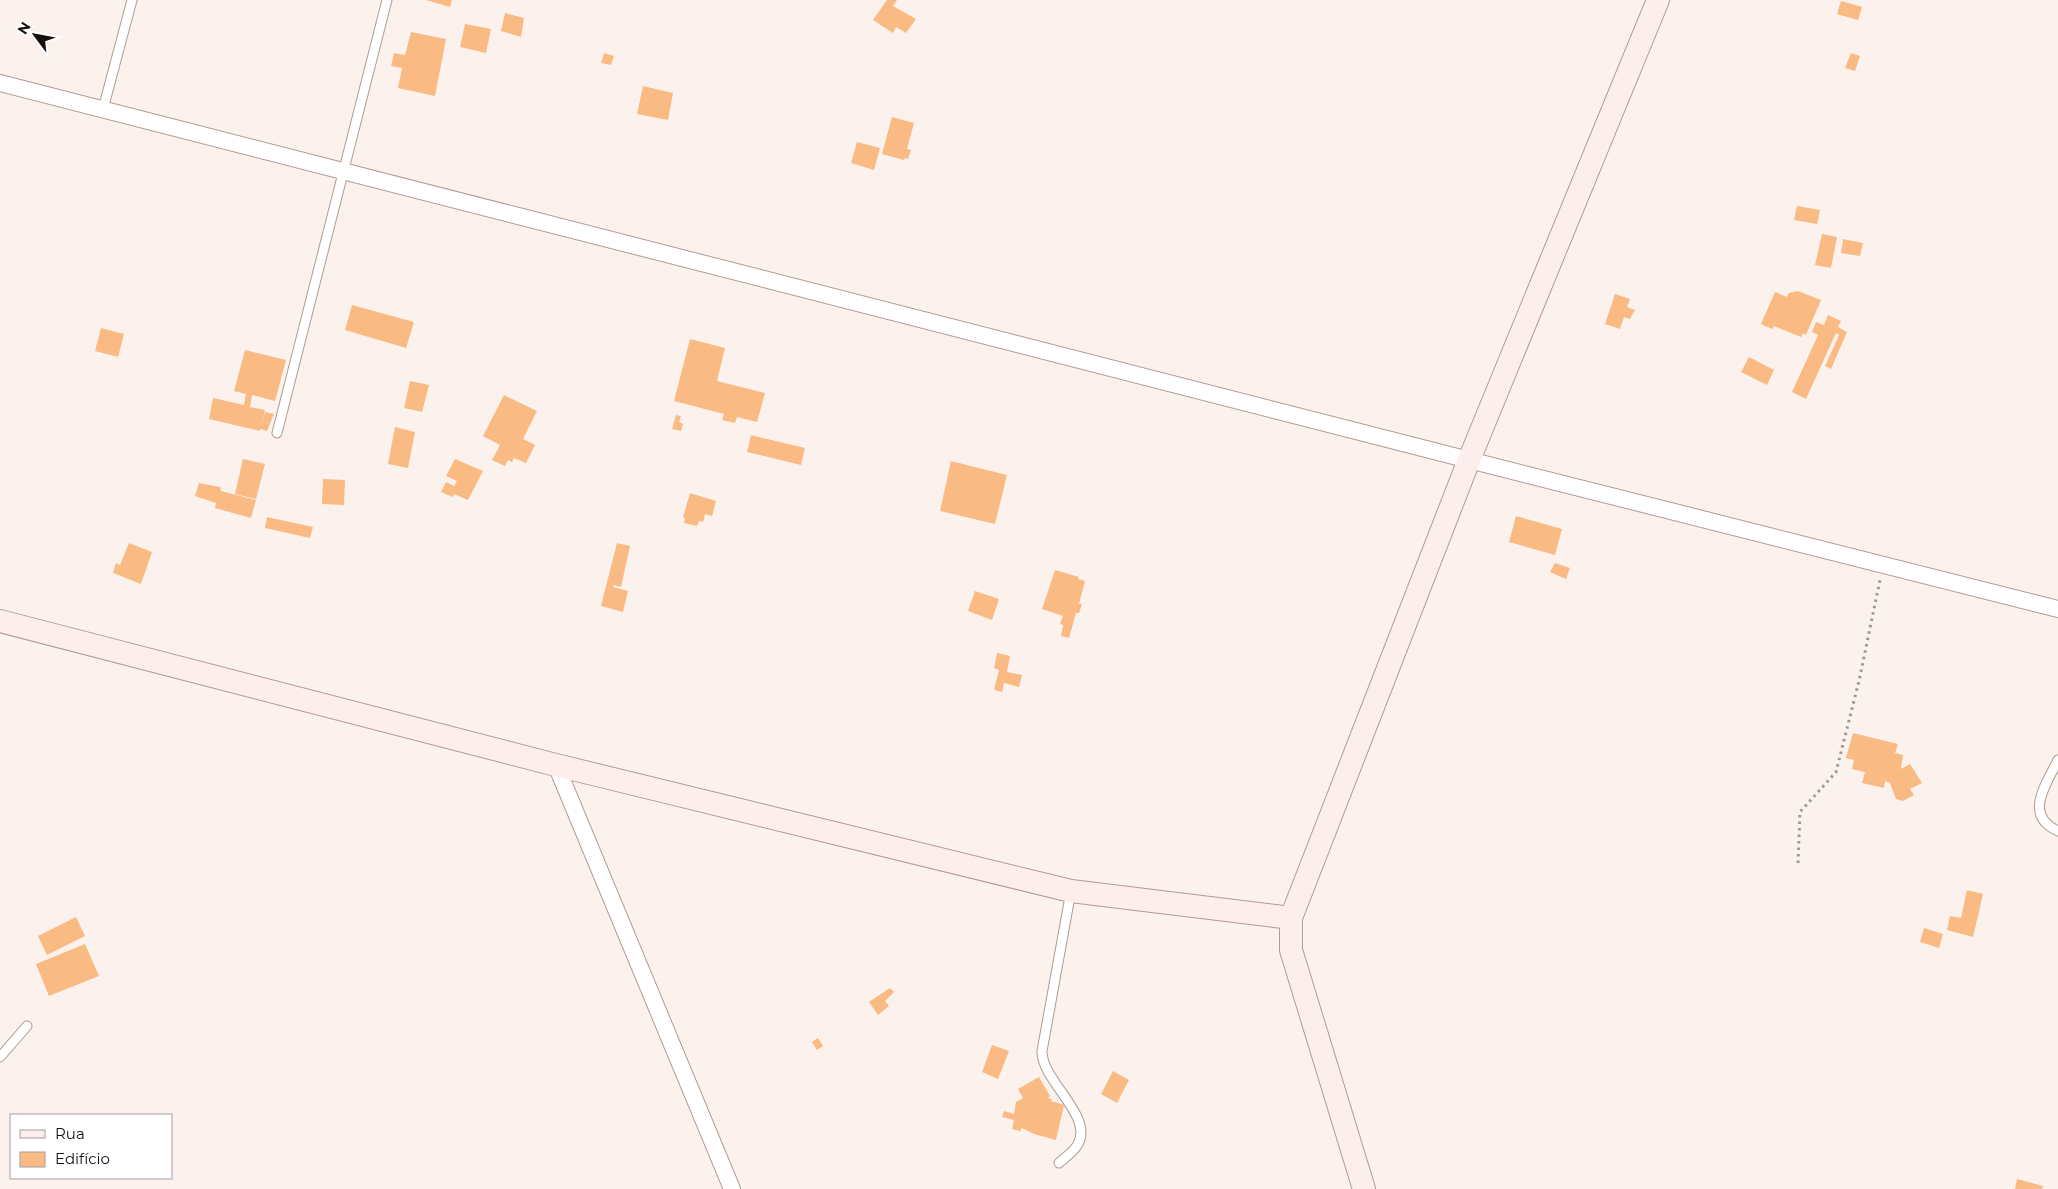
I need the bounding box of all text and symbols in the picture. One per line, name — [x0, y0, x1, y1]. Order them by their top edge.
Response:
north arrow — [10, 10, 60, 60]
text: N — [13, 19, 35, 38]
legend — [10, 1114, 172, 1179]
text: Rua — [55, 1124, 85, 1143]
text: Edifício — [55, 1149, 110, 1168]

